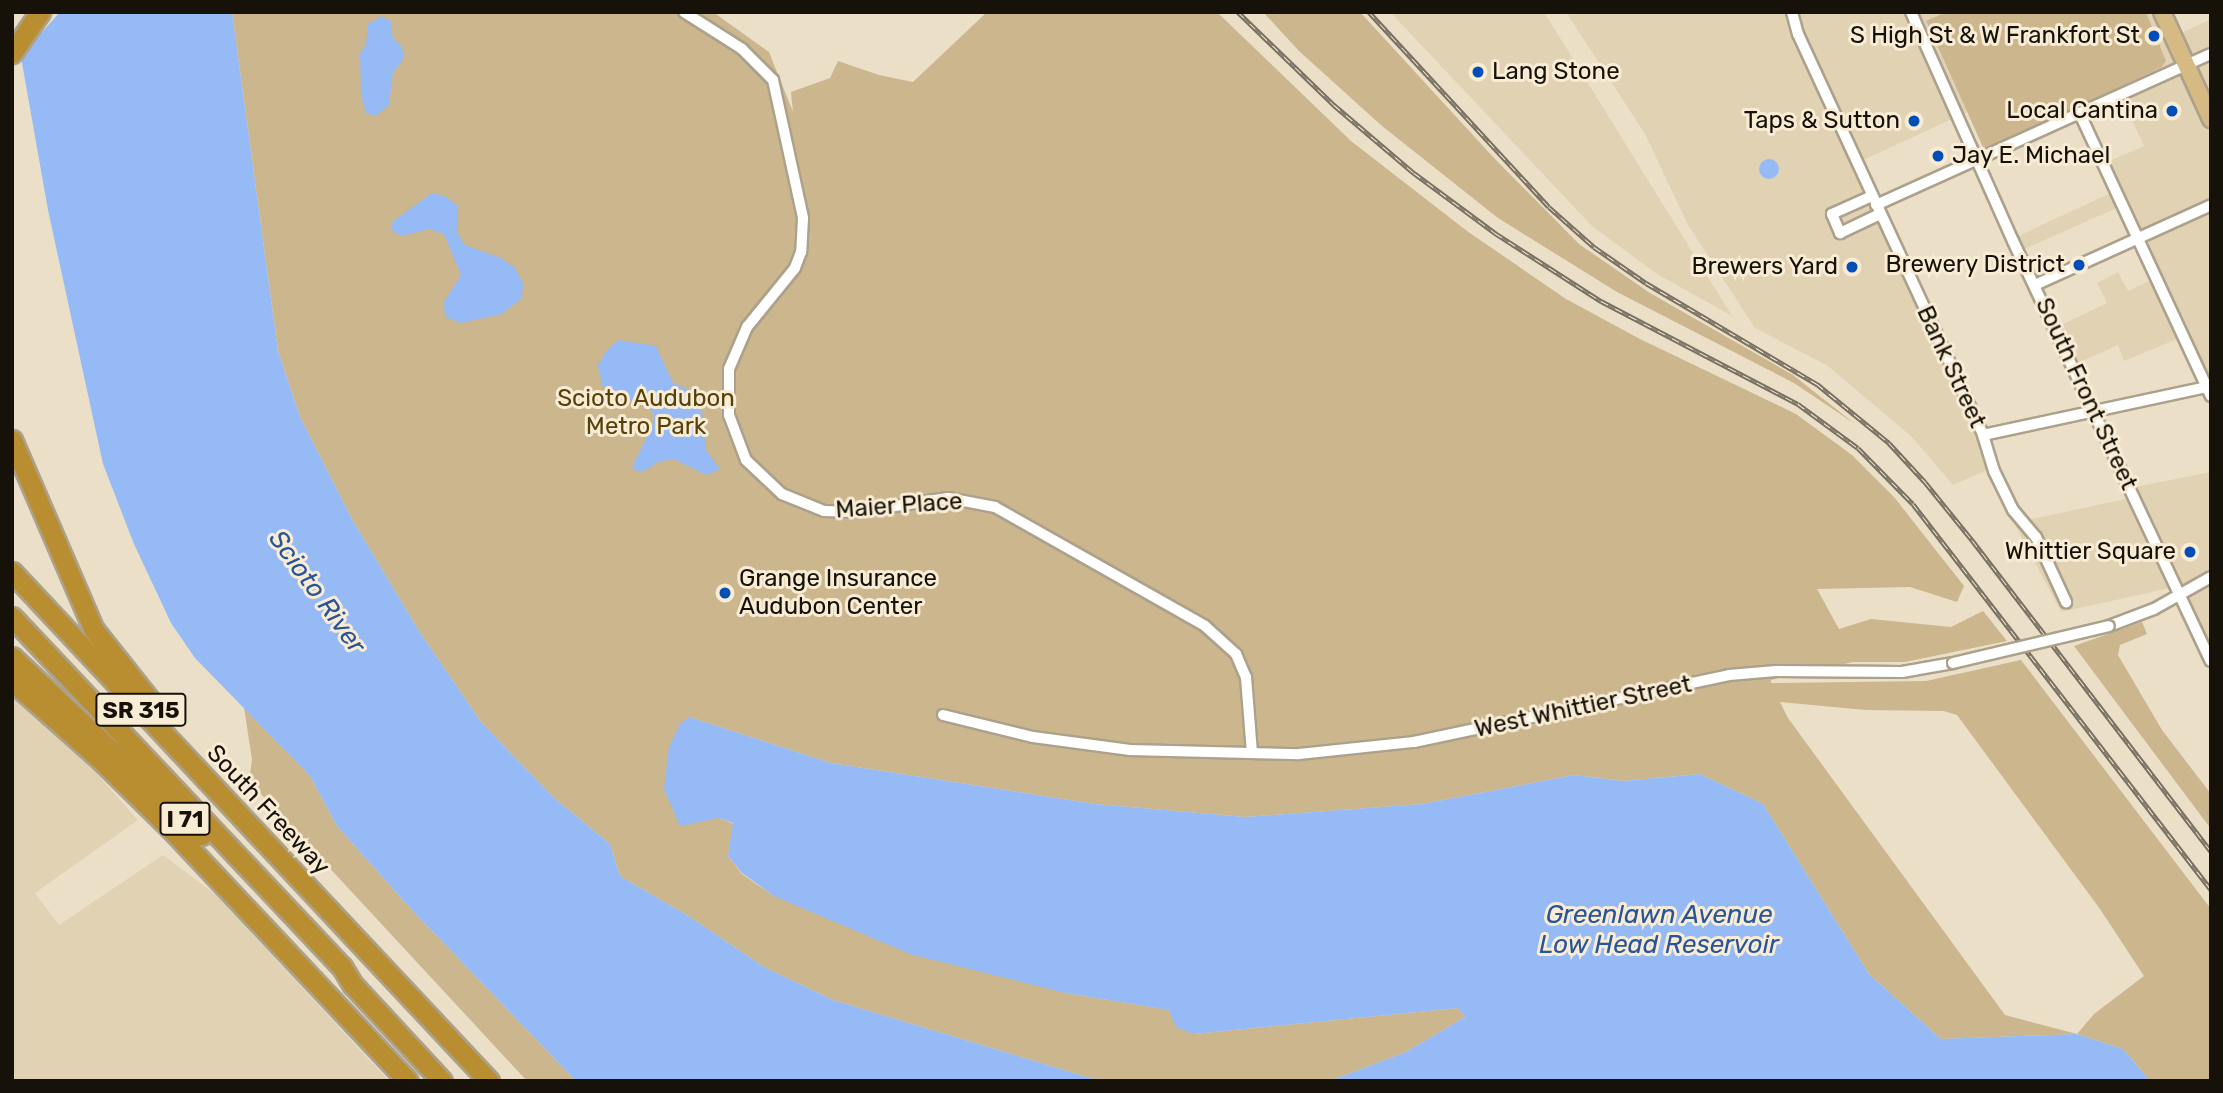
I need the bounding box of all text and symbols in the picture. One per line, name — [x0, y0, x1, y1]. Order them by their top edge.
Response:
place label: S High St & W Frankfort St — [1849, 22, 2140, 50]
marker: S High St & W Frankfort St — [2146, 28, 2162, 44]
place label: Lang Stone — [1492, 58, 1620, 86]
marker: Lang Stone — [1470, 64, 1486, 80]
place label: Local Cantina — [2006, 97, 2158, 125]
marker: Local Cantina — [2164, 103, 2180, 119]
place label: Taps & Sutton — [1744, 107, 1900, 135]
marker: Taps & Sutton — [1906, 113, 1922, 129]
place label: Jay E. Michael — [1952, 142, 2111, 170]
marker: Jay E. Michael — [1930, 148, 1946, 164]
place label: Brewery District — [1885, 251, 2065, 279]
place label: Brewers Yard — [1691, 253, 1838, 281]
marker: Brewery District — [2071, 257, 2087, 273]
marker: Brewers Yard — [1844, 259, 1860, 275]
street label: South Front Street — [2029, 293, 2143, 495]
street label: Bank Street — [1910, 301, 1992, 433]
park label: Scioto Audubon Metro Park — [557, 385, 735, 441]
street label: Maier Place — [834, 487, 964, 525]
water label: Scioto River — [262, 524, 372, 660]
place label: Whittier Square — [2004, 538, 2176, 566]
marker: Whittier Square — [2182, 544, 2198, 560]
place label: Grange Insurance Audubon Center — [739, 565, 937, 621]
marker: Grange Insurance Audubon Center — [717, 585, 733, 601]
street label: West Whittier Street — [1472, 670, 1694, 744]
road number: SR 315 — [94, 690, 188, 730]
street label: South Freeway — [200, 739, 336, 881]
road number: I 71 — [159, 800, 211, 838]
water label: Greenlawn Avenue Low Head Reservoir — [1539, 899, 1779, 960]

